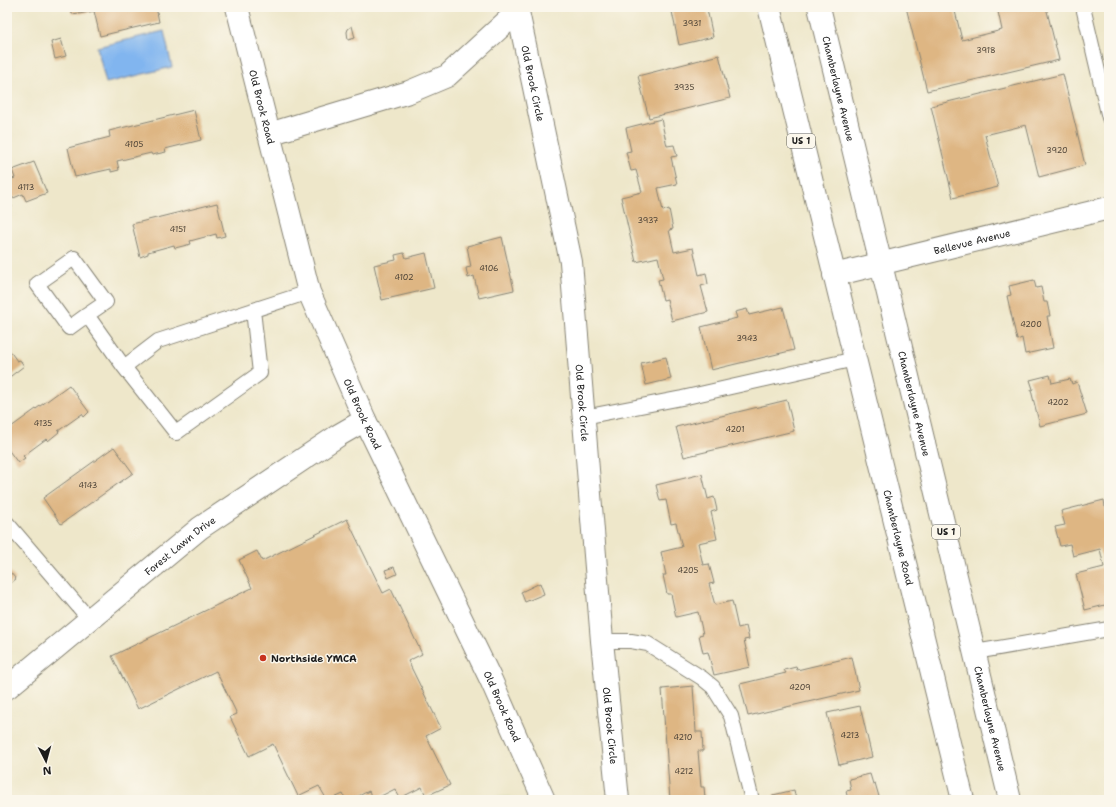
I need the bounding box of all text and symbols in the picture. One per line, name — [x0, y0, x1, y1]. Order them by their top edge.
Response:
house number: 3931 — [683, 18, 701, 29]
street label: Chamberlayne Avenue — [820, 35, 858, 143]
street label: Old Brook Circle — [519, 44, 548, 123]
house number: 3918 — [976, 45, 996, 56]
street label: Old Brook Road — [247, 68, 278, 146]
house number: 3935 — [674, 82, 694, 93]
road number: US 1 — [787, 134, 815, 148]
house number: 4105 — [125, 139, 143, 150]
house number: 3920 — [1046, 145, 1068, 156]
house number: 4113 — [18, 182, 34, 193]
house number: 3937 — [638, 215, 659, 226]
house number: 4151 — [170, 224, 186, 235]
street label: Bellevue Avenue — [932, 226, 1012, 257]
house number: 4106 — [479, 263, 499, 274]
house number: 4102 — [394, 272, 414, 283]
house number: 4200 — [1020, 319, 1042, 330]
house number: 3943 — [736, 333, 758, 344]
street label: Chamberlayne Avenue — [896, 350, 934, 458]
street label: Old Brook Circle — [573, 364, 592, 442]
street label: Old Brook Road — [341, 376, 385, 452]
house number: 4202 — [1047, 397, 1069, 408]
house number: 4135 — [34, 418, 52, 429]
house number: 4201 — [725, 424, 745, 435]
house number: 4143 — [79, 480, 97, 491]
street label: Chamberlayne Road — [881, 488, 917, 587]
street label: Forest Lawn Drive — [142, 513, 218, 578]
road number: US 1 — [932, 525, 960, 539]
house number: 4205 — [678, 565, 698, 576]
place label: Northside YMCA — [271, 652, 357, 665]
marker: Northside YMCA — [258, 653, 268, 663]
street label: Chamberlayne Avenue — [971, 665, 1009, 773]
street label: Old Brook Road — [481, 668, 524, 744]
house number: 4209 — [789, 682, 811, 693]
street label: Old Brook Circle — [600, 686, 621, 765]
house number: 4213 — [841, 730, 859, 741]
house number: 4210 — [674, 732, 692, 743]
north arrow — [26, 741, 66, 781]
text: N — [42, 763, 52, 778]
house number: 4212 — [675, 766, 694, 777]

